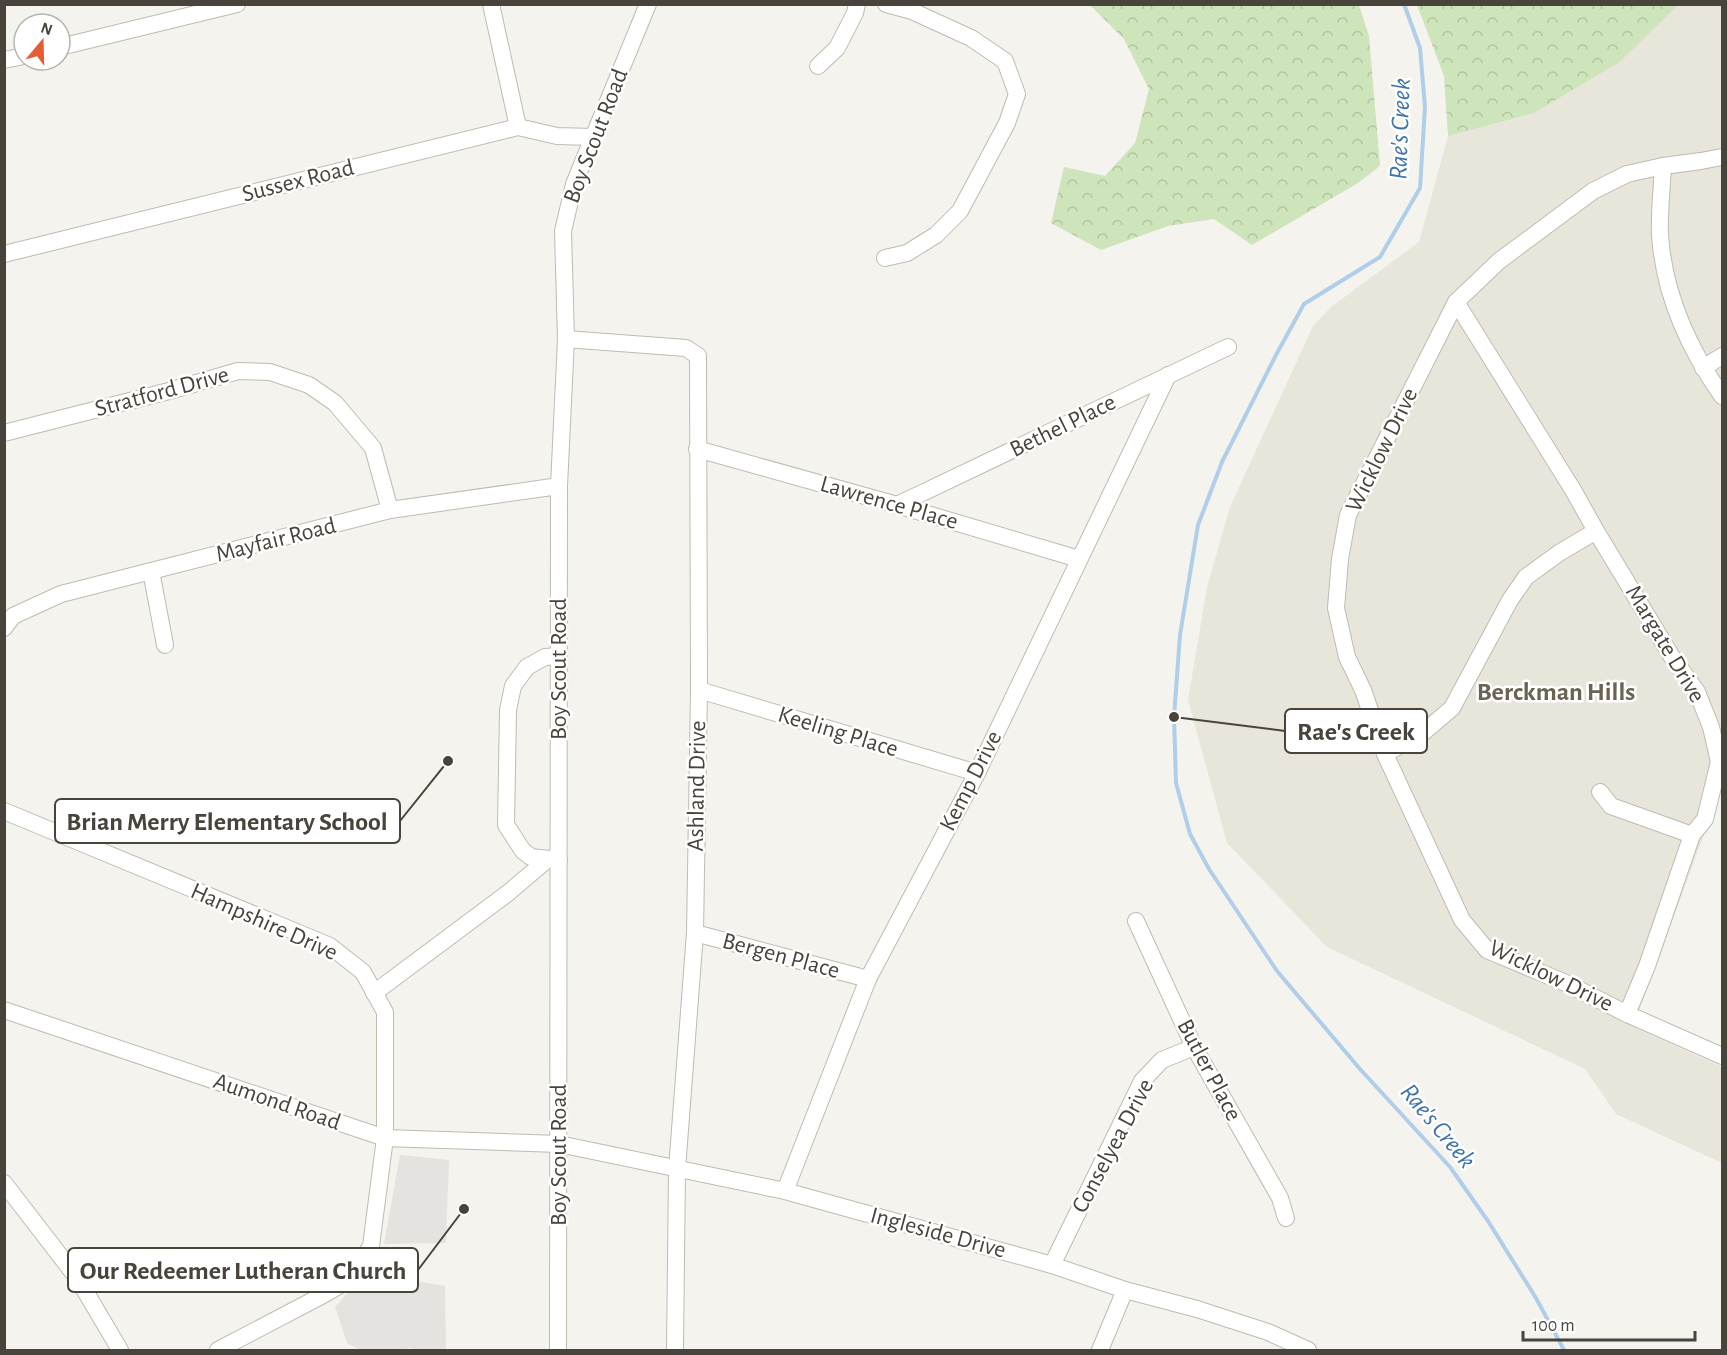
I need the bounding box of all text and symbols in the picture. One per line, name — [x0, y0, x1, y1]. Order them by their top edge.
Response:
north arrow — [12, 12, 72, 72]
text: N — [39, 19, 54, 38]
street label: Boy Scout Road — [559, 66, 633, 206]
water label: Rae's Creek — [1385, 78, 1415, 180]
street label: Sussex Road — [240, 156, 356, 206]
street label: Stratford Drive — [92, 363, 232, 421]
street label: Wicklow Drive — [1342, 384, 1422, 516]
street label: Bethel Place — [1006, 390, 1120, 462]
street label: Lawrence Place — [817, 472, 961, 534]
street label: Mayfair Road — [213, 513, 339, 567]
street label: Margate Drive — [1621, 581, 1709, 707]
street label: Boy Scout Road — [547, 598, 571, 740]
district label: Berckman Hills — [1477, 679, 1635, 705]
street label: Keeling Place — [775, 702, 901, 762]
callout: Rae's Creek — [1285, 709, 1427, 753]
text: Rae's Creek — [1297, 719, 1415, 745]
street label: Ashland Drive — [684, 720, 710, 852]
street label: Kemp Drive — [936, 727, 1006, 835]
callout: Brian Merry Elementary School — [55, 799, 400, 843]
text: Brian Merry Elementary School — [66, 809, 388, 835]
street label: Hampshire Drive — [187, 879, 341, 965]
street label: Bergen Place — [720, 929, 842, 983]
street label: Wicklow Drive — [1485, 936, 1617, 1016]
street label: Butler Place — [1172, 1015, 1246, 1125]
street label: Aumond Road — [210, 1069, 344, 1135]
street label: Conselyea Drive — [1068, 1075, 1158, 1217]
water label: Rae's Creek — [1395, 1079, 1481, 1173]
street label: Boy Scout Road — [547, 1084, 571, 1226]
street label: Ingleside Drive — [868, 1203, 1008, 1263]
callout: Our Redeemer Lutheran Church — [68, 1248, 418, 1292]
text: Our Redeemer Lutheran Church — [80, 1258, 406, 1284]
scale bar — [1523, 1304, 1696, 1342]
text: 100 m — [1532, 1317, 1575, 1335]

